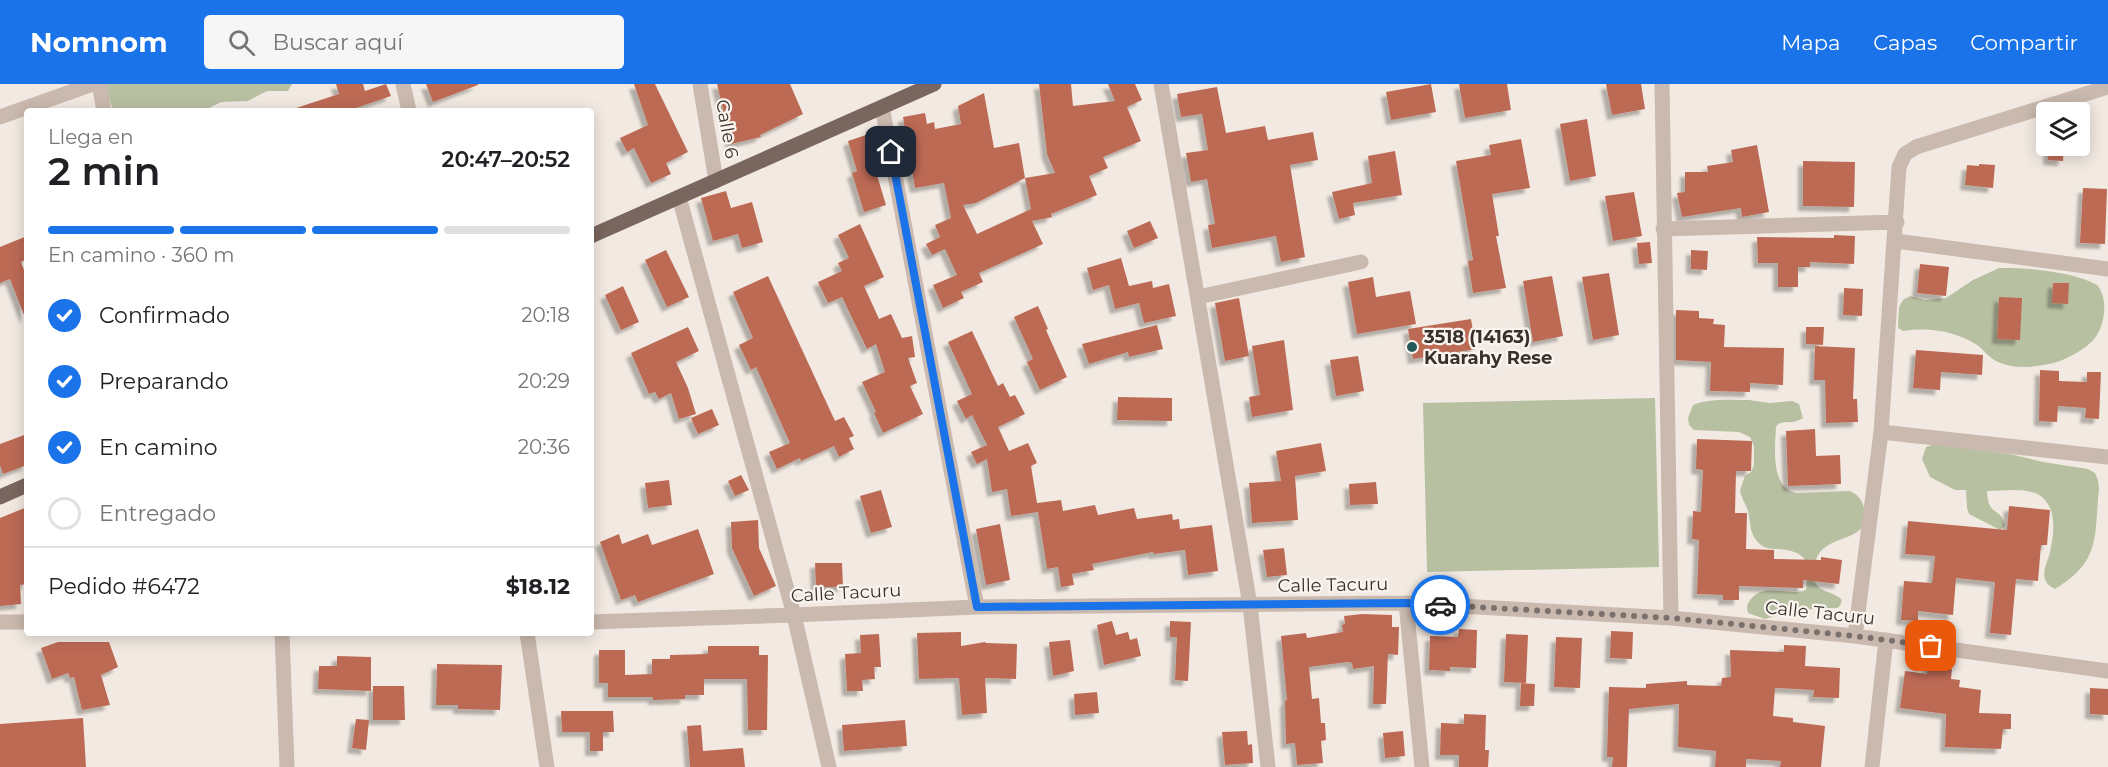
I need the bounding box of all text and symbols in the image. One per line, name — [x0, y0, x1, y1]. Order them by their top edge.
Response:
search box — [204, 15, 624, 69]
text: Nomnom — [30, 25, 168, 59]
icon: search — [225, 26, 258, 59]
text: Buscar aquí — [273, 29, 403, 56]
text: Mapa — [1781, 30, 1840, 55]
text: Capas — [1873, 30, 1937, 55]
text: Compartir — [1970, 30, 2078, 55]
street label: Calle 6 — [711, 98, 743, 160]
map controls — [2036, 102, 2090, 156]
button: layers — [2036, 102, 2090, 156]
text: Llega en — [48, 125, 134, 149]
pin — [865, 126, 916, 177]
icon: home — [874, 135, 907, 168]
text: 20:47–20:52 — [442, 146, 570, 173]
text: 2 min — [48, 147, 161, 195]
text: En camino · 360 m — [48, 243, 235, 267]
icon: check — [48, 299, 81, 332]
text: Confirmado — [99, 302, 230, 329]
text: 20:18 — [521, 303, 570, 327]
place label: 3518 (14163) Kuarahy Rese — [1423, 326, 1552, 369]
marker: 3518 (14163) Kuarahy Rese — [1405, 340, 1419, 354]
icon: check — [48, 365, 81, 398]
text: Preparando — [99, 368, 228, 395]
text: 20:29 — [518, 369, 570, 393]
icon: check — [48, 431, 81, 464]
text: En camino — [99, 434, 218, 461]
text: 20:36 — [518, 435, 570, 459]
text: Entregado — [99, 500, 216, 527]
text: Pedido #6472 — [48, 573, 200, 600]
text: $18.12 — [506, 573, 570, 600]
street label: Calle Tacuru — [1278, 573, 1388, 597]
courier — [1410, 575, 1470, 635]
street label: Calle Tacuru — [790, 579, 902, 607]
icon: car — [1424, 589, 1457, 622]
street label: Calle Tacuru — [1764, 596, 1876, 630]
pin — [1905, 620, 1956, 671]
icon: bag — [1914, 629, 1947, 662]

